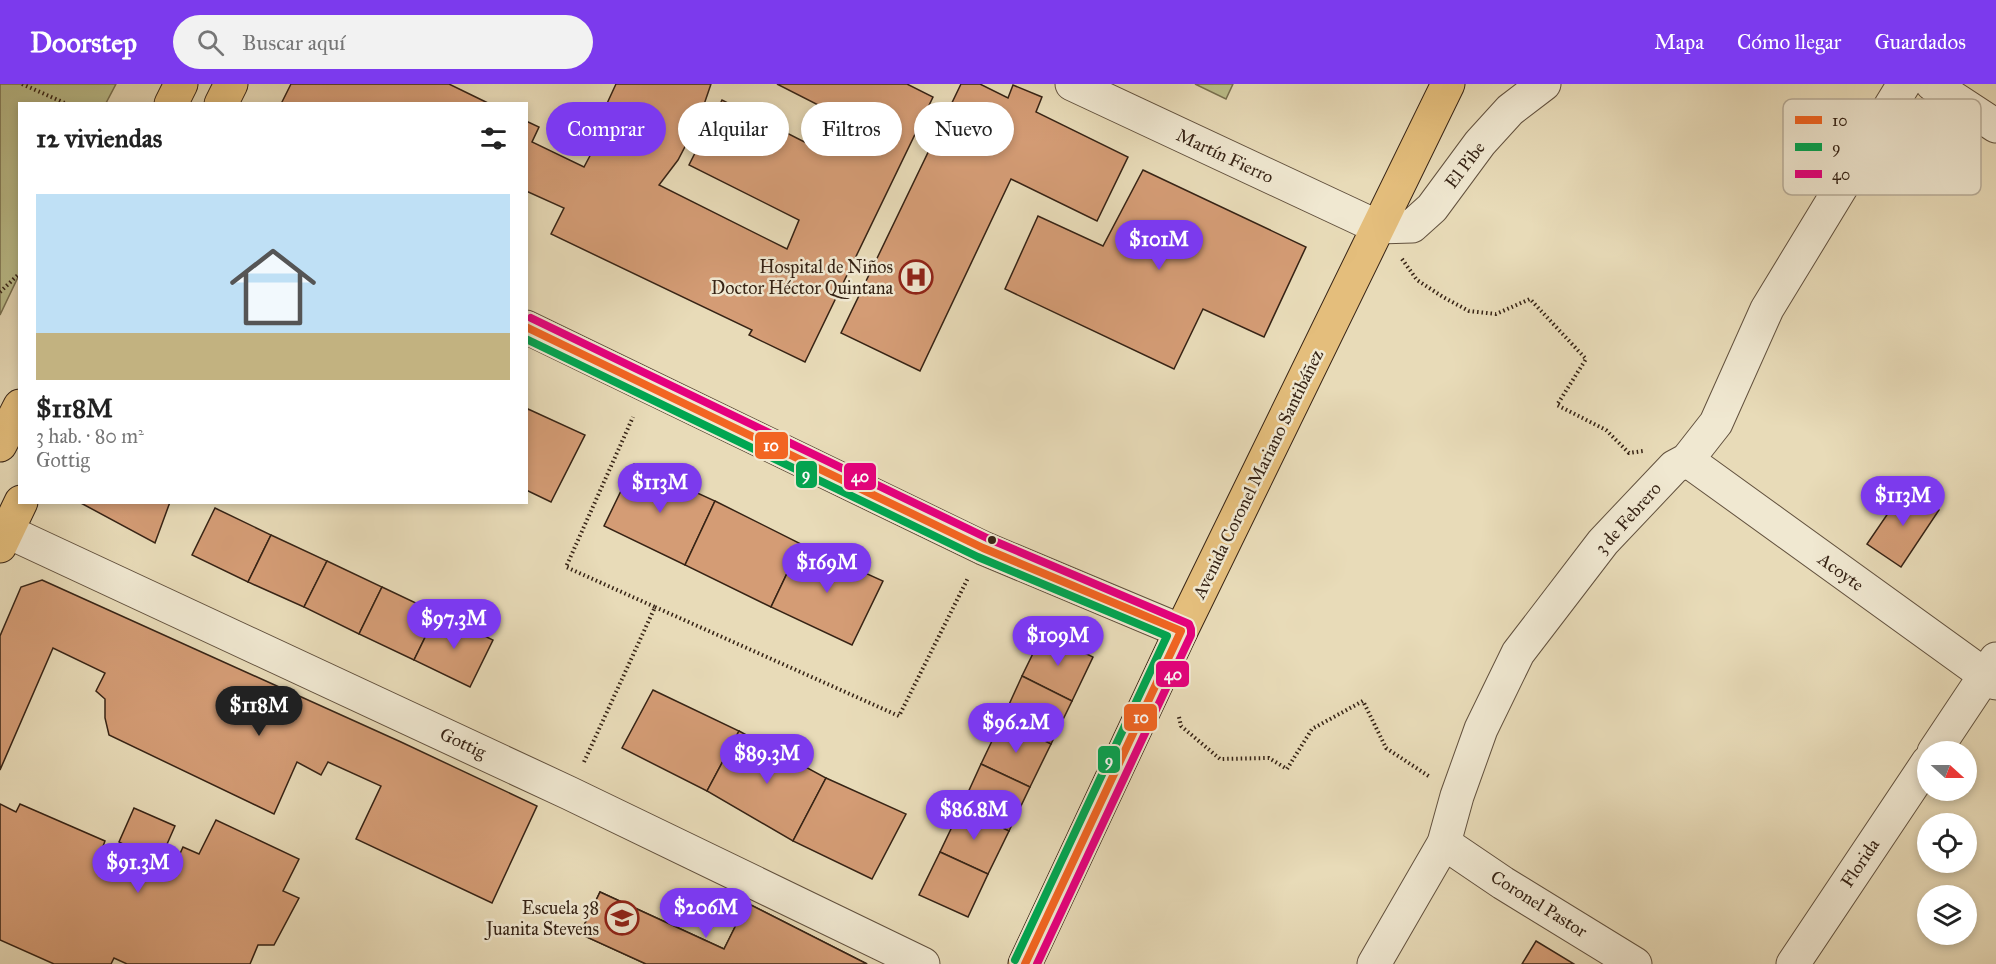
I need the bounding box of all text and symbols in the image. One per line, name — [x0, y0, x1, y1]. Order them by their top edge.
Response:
search box — [173, 15, 593, 69]
text: Doorstep — [30, 25, 137, 60]
icon: search — [194, 26, 227, 59]
text: Buscar aquí — [242, 29, 345, 56]
text: Mapa — [1654, 29, 1704, 55]
text: Cómo llegar — [1737, 29, 1841, 55]
text: Guardados — [1874, 29, 1966, 55]
legend — [1783, 99, 1981, 195]
chip: Comprar — [546, 102, 666, 156]
chip: Alquilar — [678, 102, 789, 156]
chip: Filtros — [801, 102, 902, 156]
chip: Nuevo — [914, 102, 1014, 156]
text: 10 — [1832, 111, 1848, 130]
text: 12 viviendas — [36, 122, 162, 154]
icon: filters — [477, 122, 510, 155]
street label: Martín Fierro — [1173, 124, 1277, 188]
street label: El Pibe — [1440, 137, 1490, 193]
text: 9 — [1832, 138, 1841, 157]
text: 40 — [1832, 165, 1850, 184]
pin: $101M — [1117, 220, 1201, 271]
text: $101M — [1129, 227, 1189, 251]
icon: home — [219, 233, 327, 341]
place label: Hospital de Niños Doctor Héctor Quintana — [711, 256, 893, 299]
hospital icon: Hospital de Niños Doctor Héctor Quintana — [898, 259, 934, 295]
street label: Avenida Coronel Mariano Santibáñez — [1187, 346, 1328, 603]
text: $118M — [36, 392, 113, 424]
text: 3 hab. · 80 m² — [36, 424, 144, 448]
line badge: 10 — [754, 431, 789, 460]
text: 10 — [763, 436, 779, 455]
text: Gottig — [36, 448, 90, 472]
line badge: 9 — [795, 460, 818, 489]
line badge: 40 — [843, 462, 877, 491]
pin: $113M — [618, 463, 702, 514]
text: 9 — [802, 465, 810, 485]
text: 40 — [851, 467, 869, 487]
text: $113M — [632, 470, 688, 494]
pin: $113M — [1861, 476, 1945, 527]
street label: 3 de Febrero — [1590, 478, 1666, 558]
text: $113M — [1875, 483, 1931, 507]
unlabelled marker — [986, 534, 998, 546]
pin: $169M — [785, 543, 869, 594]
street label: Acoyte — [1813, 548, 1868, 596]
text: $169M — [796, 550, 858, 574]
pin: $97.3M — [405, 599, 503, 650]
text: $97.3M — [421, 606, 487, 630]
pin: $109M — [1016, 616, 1100, 667]
text: $109M — [1027, 623, 1089, 647]
line badge: 40 — [1155, 660, 1190, 688]
text: 40 — [1164, 665, 1182, 685]
pin: $118M — [217, 686, 301, 737]
text: $118M — [229, 693, 289, 717]
pin: $96.2M — [967, 703, 1065, 754]
line badge: 10 — [1123, 703, 1158, 732]
text: 10 — [1133, 708, 1149, 727]
text: $96.2M — [982, 710, 1050, 734]
street label: Gottig — [436, 723, 490, 764]
pin: $89.3M — [718, 734, 816, 785]
text: $89.3M — [734, 741, 800, 765]
north arrow — [1917, 741, 1977, 801]
map controls — [1917, 741, 1977, 945]
line badge: 9 — [1097, 745, 1121, 774]
text: 9 — [1105, 751, 1113, 771]
pin: $86.8M — [925, 790, 1023, 841]
text: $86.8M — [940, 797, 1008, 821]
button: locate — [1917, 813, 1977, 873]
street label: Florida — [1836, 834, 1884, 892]
pin: $91.3M — [89, 843, 187, 894]
text: $91.3M — [106, 850, 170, 874]
street label: Coronel Pastor — [1487, 866, 1592, 943]
button: layers — [1917, 885, 1977, 945]
pin: $206M — [664, 888, 748, 939]
text: $206M — [674, 895, 738, 919]
place label: Escuela 38 Juanita Stevens — [484, 897, 599, 941]
school or university icon: Escuela 38 Juanita Stevens — [604, 900, 640, 936]

